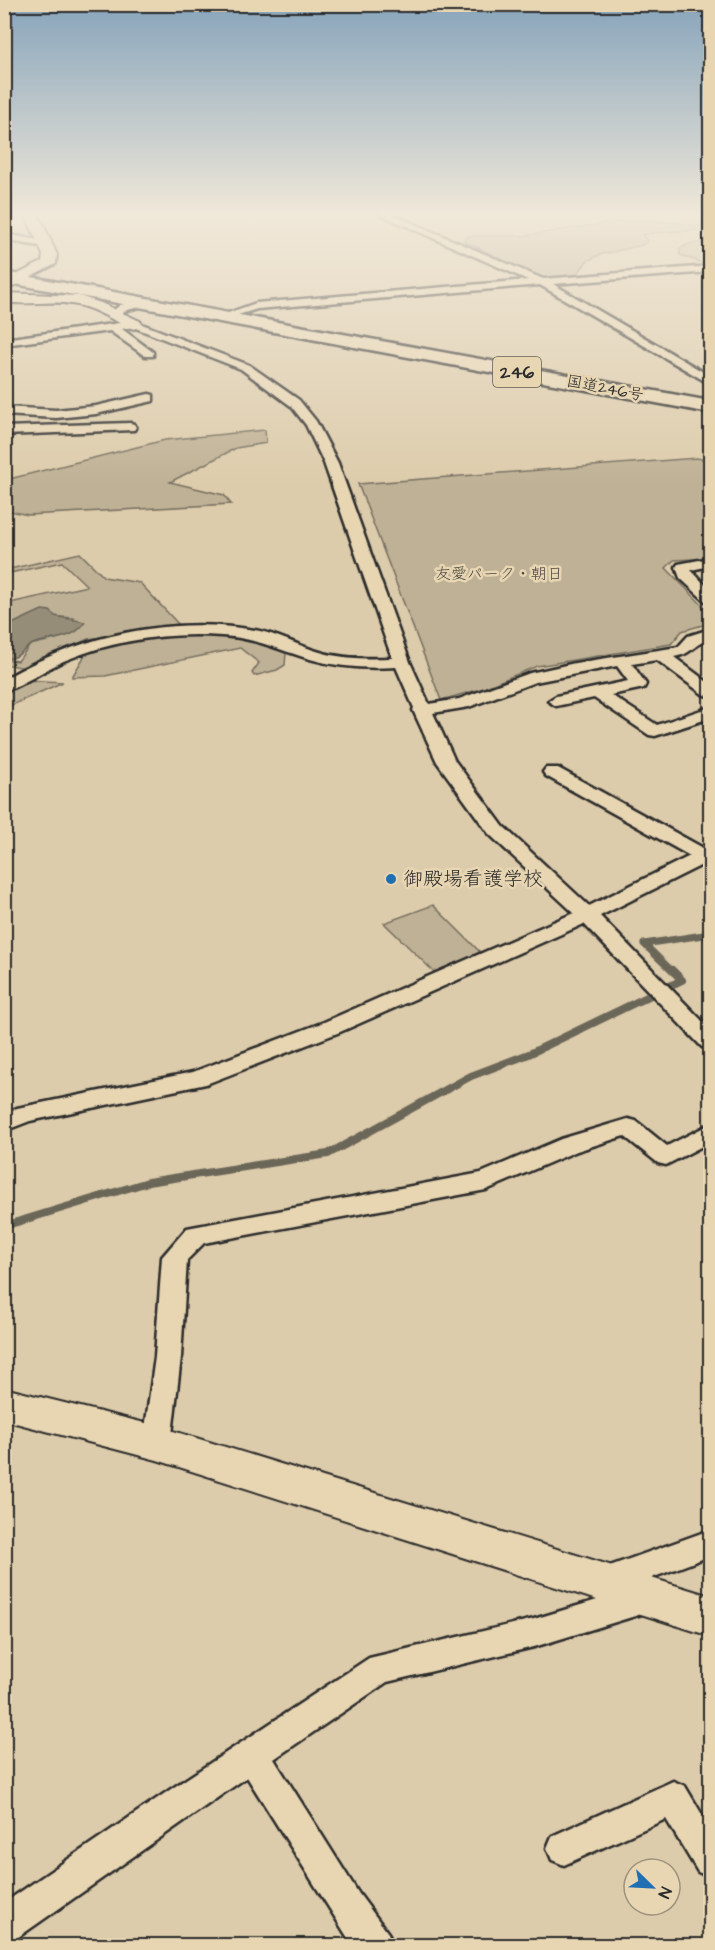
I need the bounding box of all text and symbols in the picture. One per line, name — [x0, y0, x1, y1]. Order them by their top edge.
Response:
road number: 246 — [493, 357, 541, 387]
street label: 国道246号 — [565, 370, 645, 406]
park label: 友愛パーク・朝日 — [435, 563, 563, 585]
place label: 御殿場看護学校 — [403, 865, 543, 893]
marker: 御殿場看護学校 — [384, 872, 398, 886]
north arrow — [622, 1857, 682, 1917]
text: N — [653, 1884, 677, 1902]

